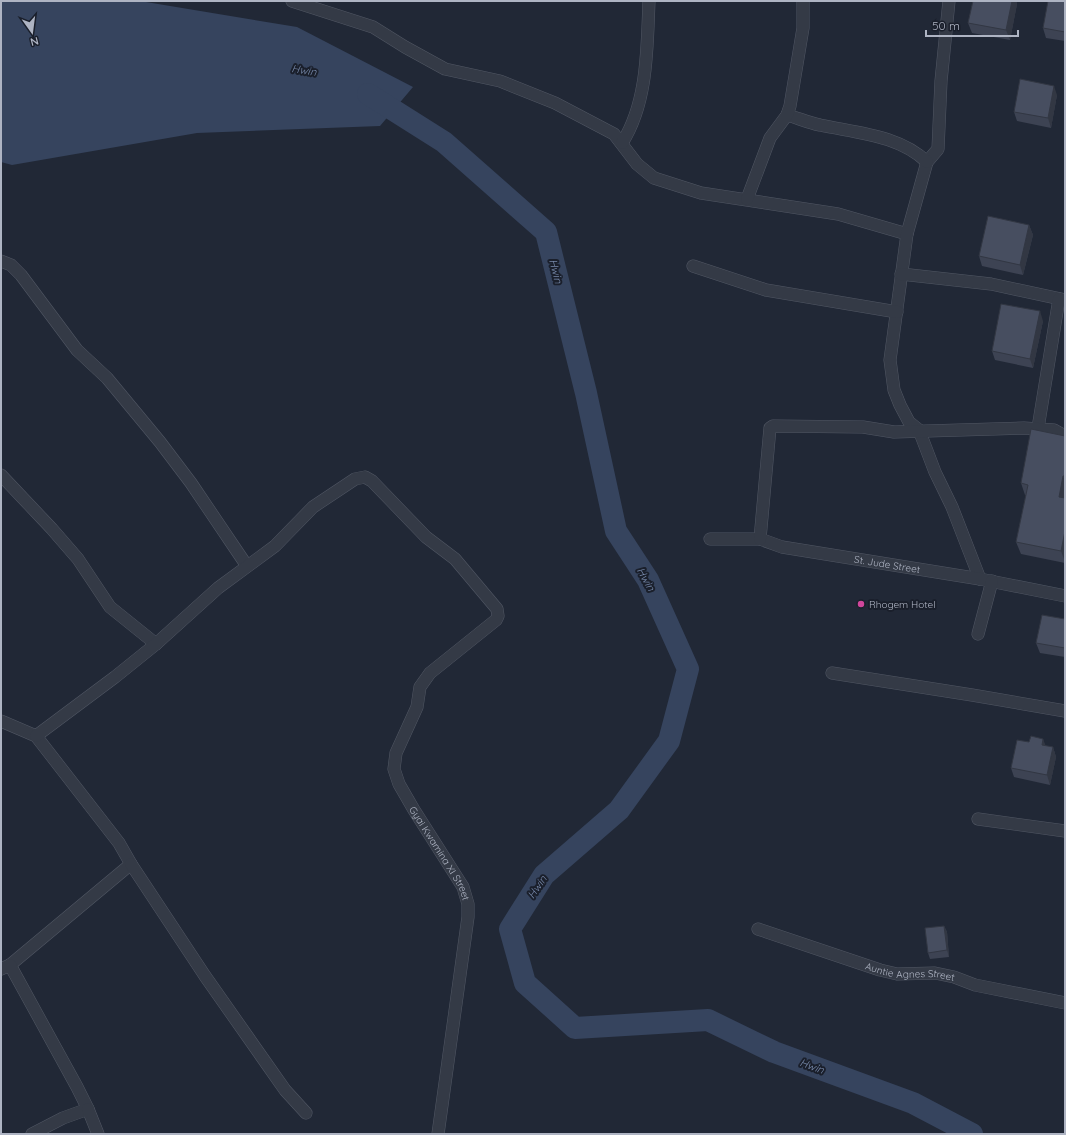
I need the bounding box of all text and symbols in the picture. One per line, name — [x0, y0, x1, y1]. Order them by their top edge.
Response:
north arrow — [12, 12, 52, 52]
scale bar — [926, 12, 1018, 38]
text: 50 m — [932, 18, 960, 33]
text: N — [29, 34, 40, 49]
water label: Hwin — [291, 61, 318, 79]
water label: Hwin — [546, 257, 566, 285]
street label: St. Jude Street — [853, 553, 922, 576]
water label: Hwin — [634, 565, 658, 594]
place label: Rhogem Hotel — [869, 598, 936, 611]
marker: Rhogem Hotel — [856, 599, 866, 609]
street label: Gyai Kwamina XI Street — [406, 804, 473, 903]
water label: Hwin — [524, 872, 550, 901]
street label: Auntie Agnes Street — [863, 960, 957, 984]
water label: Hwin — [798, 1055, 827, 1077]

